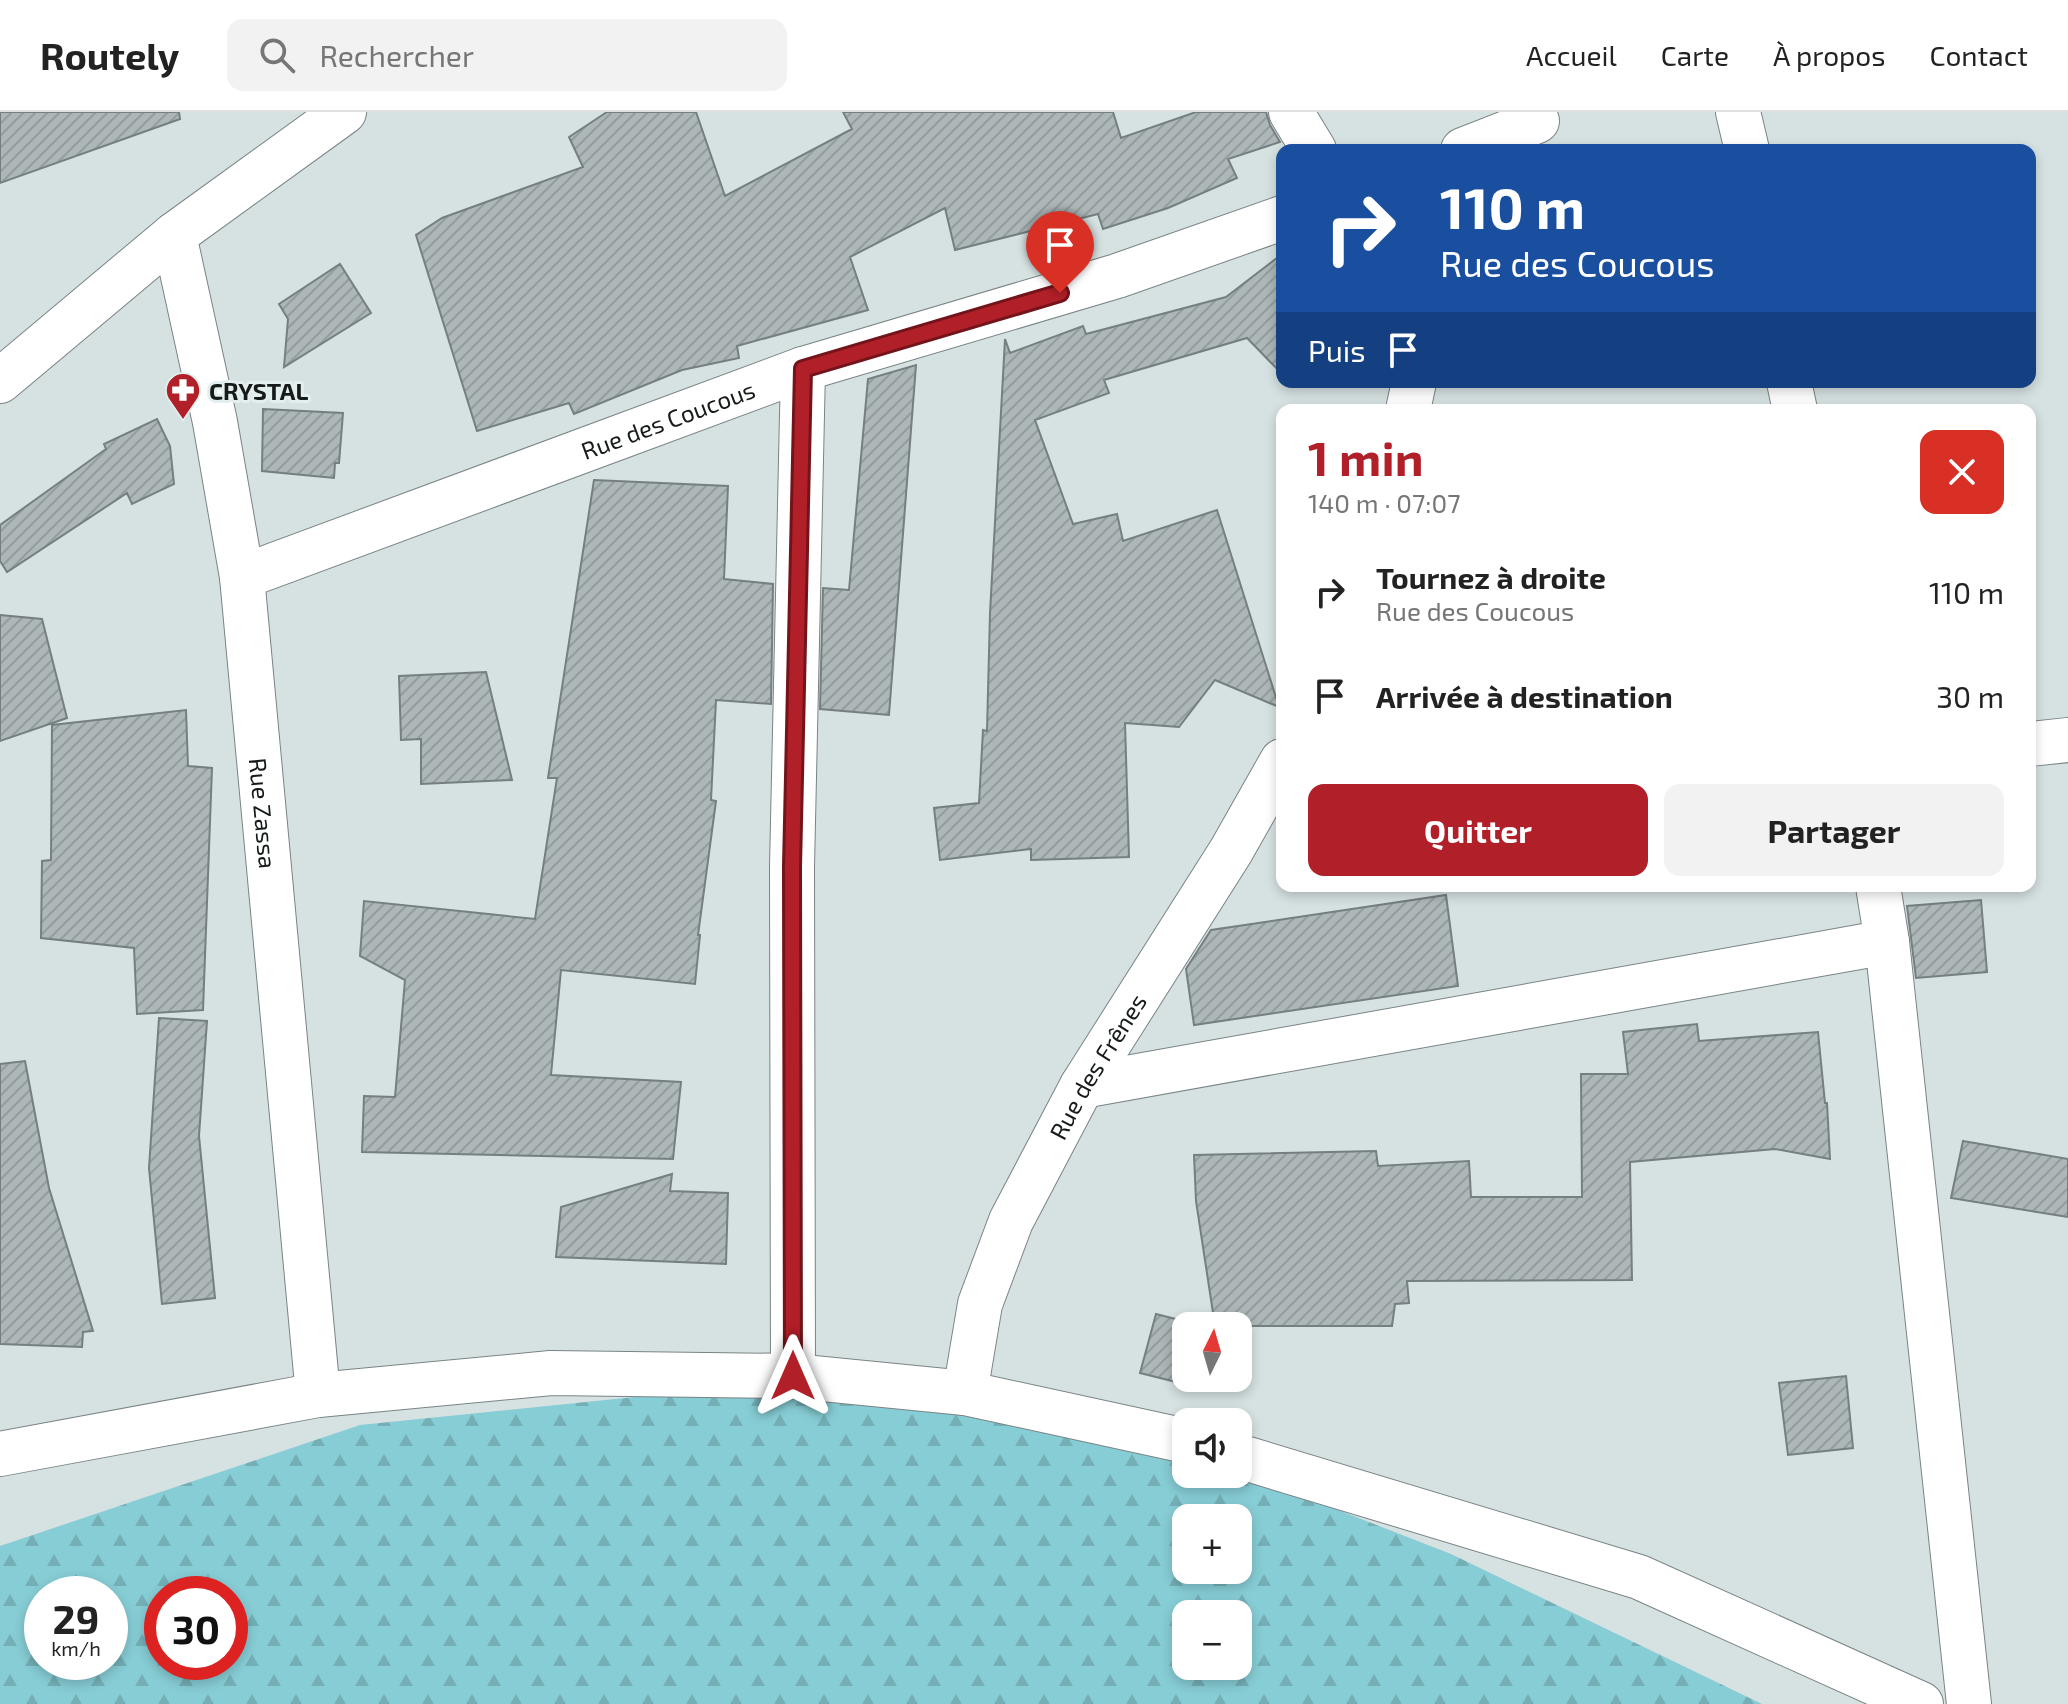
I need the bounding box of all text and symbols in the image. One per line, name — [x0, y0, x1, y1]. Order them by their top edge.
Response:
search box — [227, 19, 787, 91]
text: Routely — [40, 32, 179, 78]
icon: search — [255, 33, 299, 77]
text: Rechercher — [319, 37, 474, 73]
text: Accueil — [1526, 38, 1617, 72]
text: Carte — [1661, 38, 1729, 72]
text: À propos — [1773, 38, 1885, 72]
text: Contact — [1929, 38, 2028, 72]
text: 110 m — [1440, 173, 1585, 240]
icon: right — [1308, 176, 1412, 280]
pin — [1026, 211, 1094, 293]
icon: arrive — [1038, 223, 1082, 267]
text: Rue des Coucous — [1440, 241, 1714, 284]
icon: arrive — [1381, 328, 1425, 372]
text: Puis — [1308, 332, 1365, 368]
pharmacy icon: CRYSTAL — [164, 371, 202, 421]
street label: Rue des Coucous — [577, 374, 759, 465]
place label: CRYSTAL — [209, 376, 309, 405]
text: 1 min — [1308, 428, 1424, 486]
button: close — [1920, 430, 2004, 514]
text: 140 m · 07:07 — [1308, 487, 1460, 518]
text: Tournez à droite — [1376, 559, 1606, 595]
icon: right — [1308, 570, 1352, 614]
text: 110 m — [1929, 574, 2004, 610]
text: Rue des Coucous — [1376, 595, 1574, 626]
icon: arrive — [1308, 674, 1352, 718]
text: Arrivée à destination — [1376, 678, 1673, 714]
text: 30 m — [1936, 678, 2004, 714]
street label: Rue Zassa — [244, 757, 284, 870]
button: Quitter — [1308, 784, 1648, 876]
button: Partager — [1664, 784, 2004, 876]
street label: Rue des Frênes — [1042, 988, 1152, 1144]
north arrow — [1172, 1312, 1252, 1392]
map controls — [1172, 1312, 1252, 1680]
position arrow — [751, 1334, 835, 1418]
button: sound — [1172, 1408, 1252, 1488]
button: + — [1172, 1504, 1252, 1584]
speed limit sign: 30 — [144, 1576, 248, 1680]
text: 29 — [53, 1594, 99, 1642]
button: − — [1172, 1600, 1252, 1680]
text: km/h — [51, 1636, 101, 1660]

